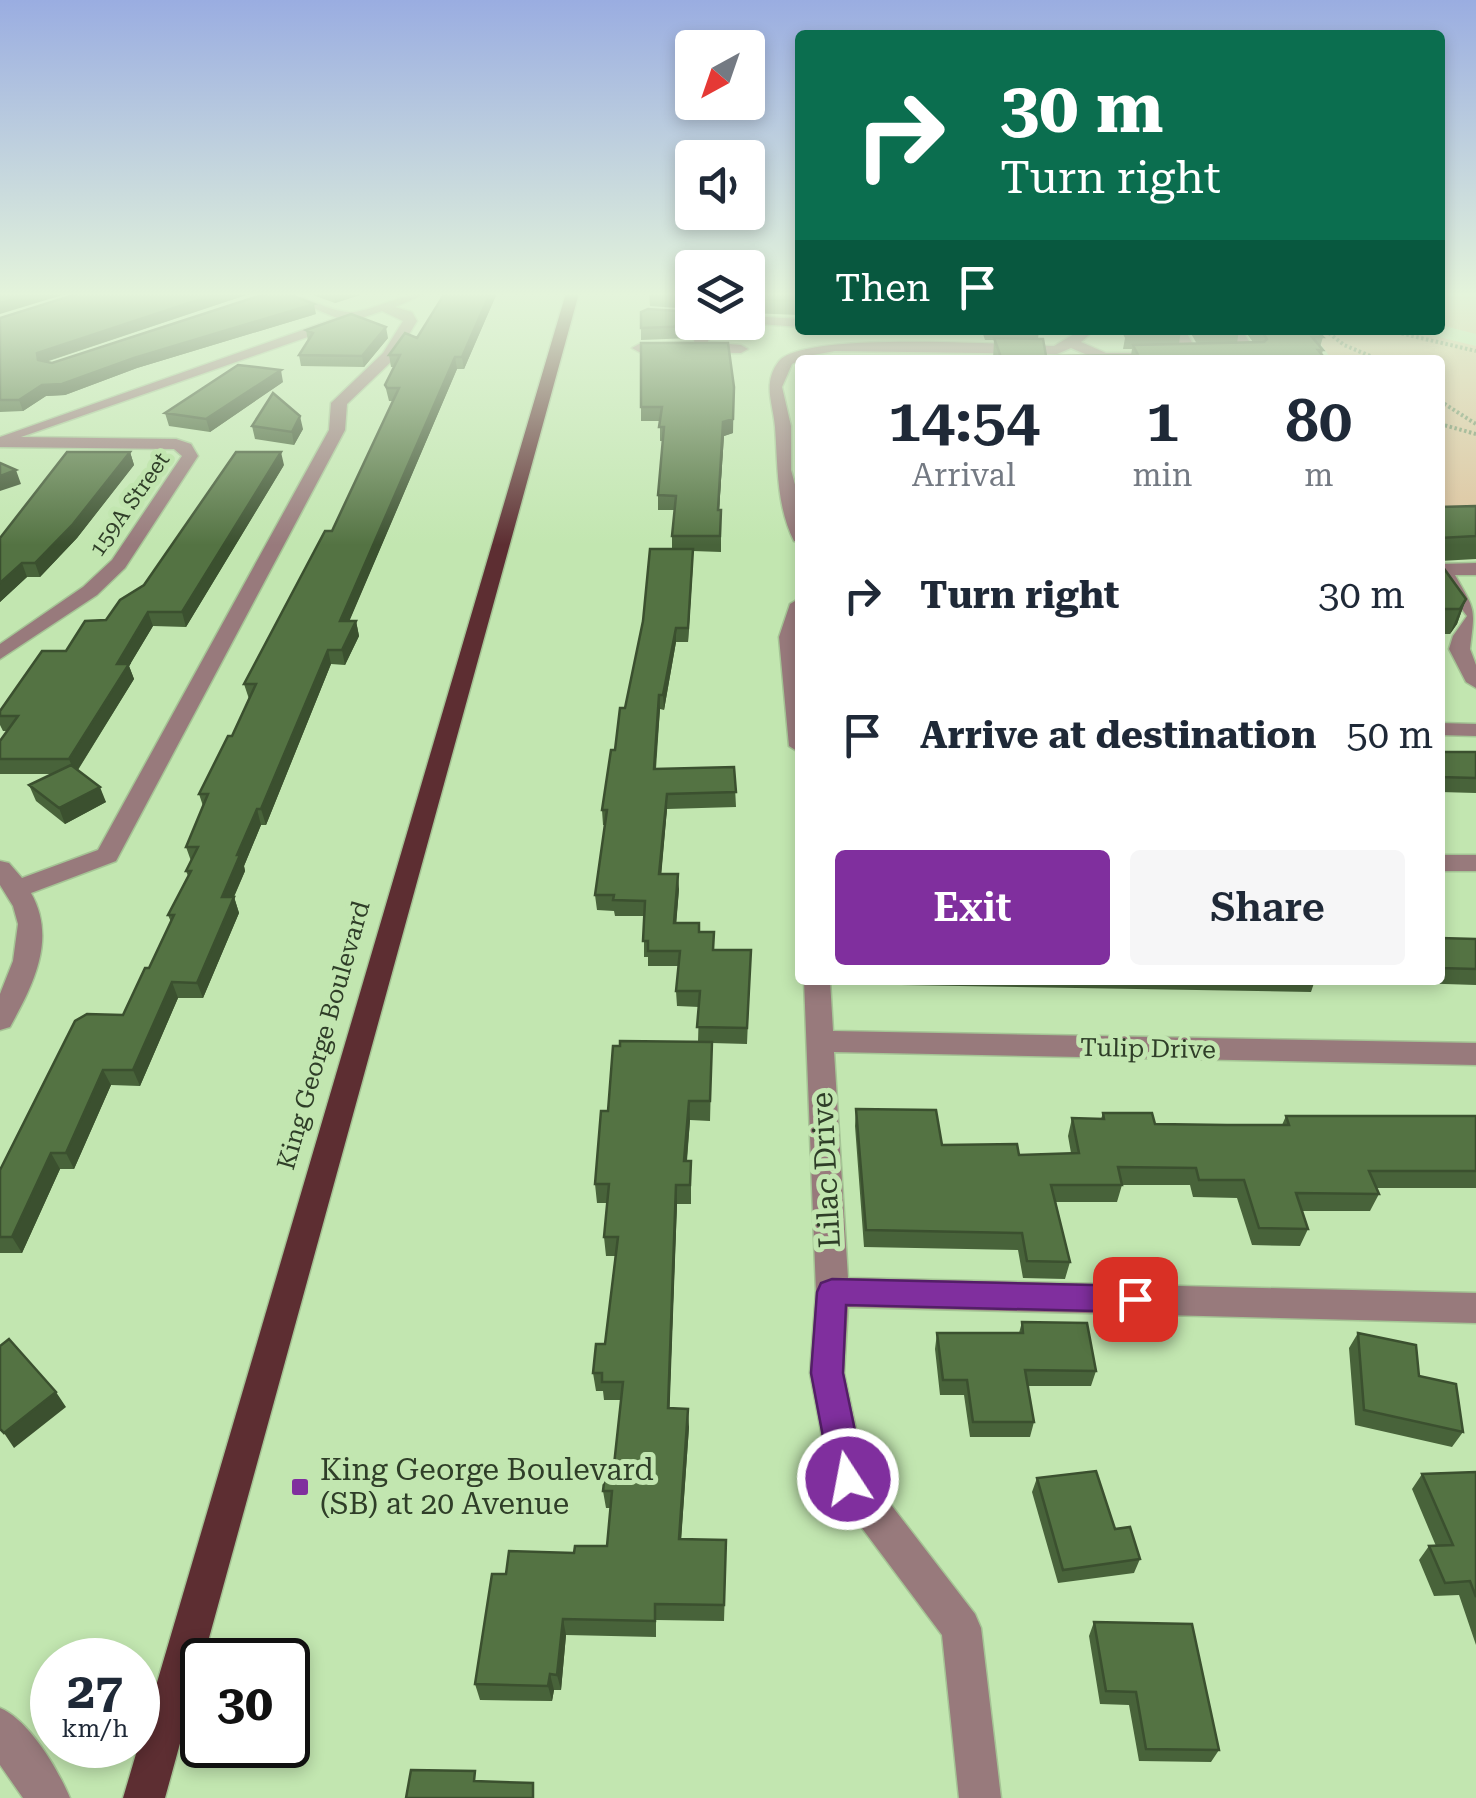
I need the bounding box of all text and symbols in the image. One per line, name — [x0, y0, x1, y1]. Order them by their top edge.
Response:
north arrow — [675, 30, 765, 120]
map controls — [675, 30, 765, 340]
text: 30 m — [1000, 67, 1164, 149]
icon: right — [835, 70, 965, 200]
button: sound — [675, 140, 765, 230]
text: Turn right — [1000, 151, 1221, 204]
button: layers — [675, 250, 765, 340]
icon: arrive — [950, 260, 1005, 315]
text: Then — [835, 266, 930, 310]
text: 14:54 — [888, 385, 1040, 456]
text: 1 — [1146, 385, 1179, 456]
text: 80 — [1285, 385, 1352, 456]
street label: 159A Street — [84, 448, 174, 561]
text: Arrival — [912, 456, 1016, 494]
text: min — [1132, 456, 1192, 494]
text: m — [1304, 456, 1333, 494]
icon: right — [835, 568, 890, 623]
text: Turn right — [920, 573, 1119, 617]
text: 30 m — [1318, 573, 1405, 617]
icon: arrive — [835, 708, 890, 763]
text: Arrive at destination — [920, 713, 1316, 757]
text: 50 m — [1346, 713, 1433, 757]
button: Exit — [835, 850, 1110, 965]
button: Share — [1130, 850, 1405, 965]
street label: King George Boulevard — [271, 897, 376, 1173]
street label: Tulip Drive — [1080, 1033, 1216, 1064]
street label: Lilac Drive — [804, 1091, 847, 1249]
pin — [1093, 1257, 1178, 1342]
icon: arrive — [1108, 1272, 1163, 1327]
position arrow — [796, 1427, 900, 1531]
place label: King George Boulevard (SB) at 20 Avenue — [320, 1452, 654, 1521]
marker: King George Boulevard (SB) at 20 Avenue — [289, 1476, 311, 1498]
speed limit sign: 30 — [180, 1638, 310, 1768]
text: 27 — [67, 1662, 123, 1720]
text: km/h — [62, 1714, 128, 1743]

